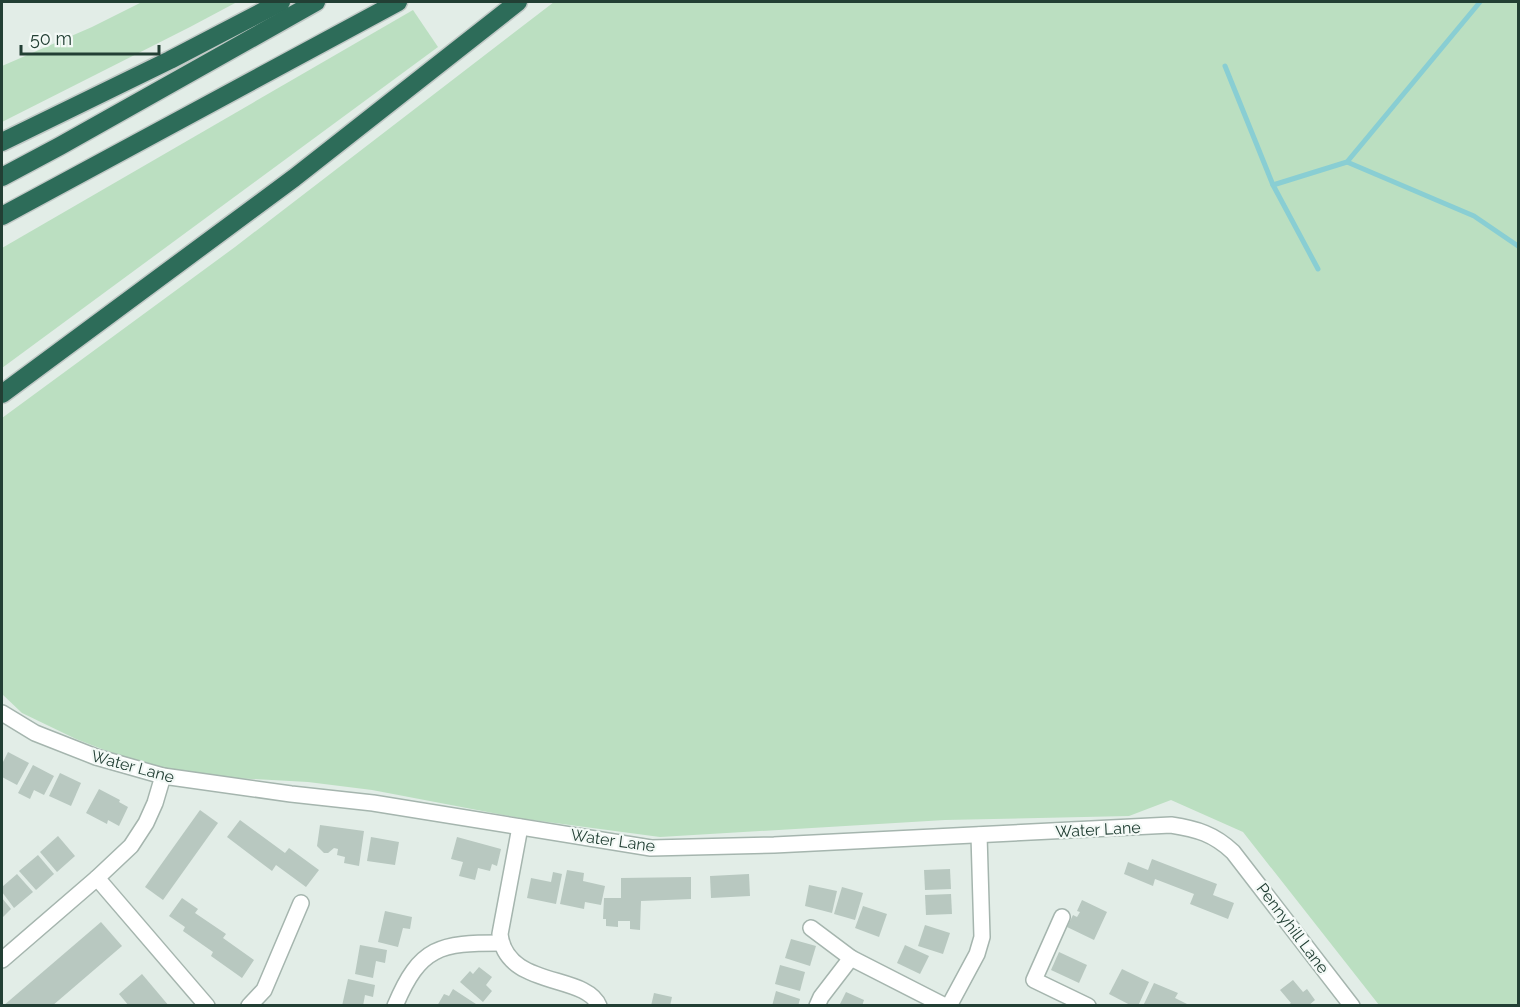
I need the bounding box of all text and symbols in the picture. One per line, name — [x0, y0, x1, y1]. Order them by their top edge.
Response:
scale bar — [21, 18, 159, 56]
text: 50 m — [30, 28, 72, 49]
street label: Water Lane — [89, 746, 177, 787]
street label: Water Lane — [1055, 818, 1141, 841]
street label: Water Lane — [569, 825, 656, 856]
street label: Pennyhill Lane — [1252, 879, 1333, 977]

